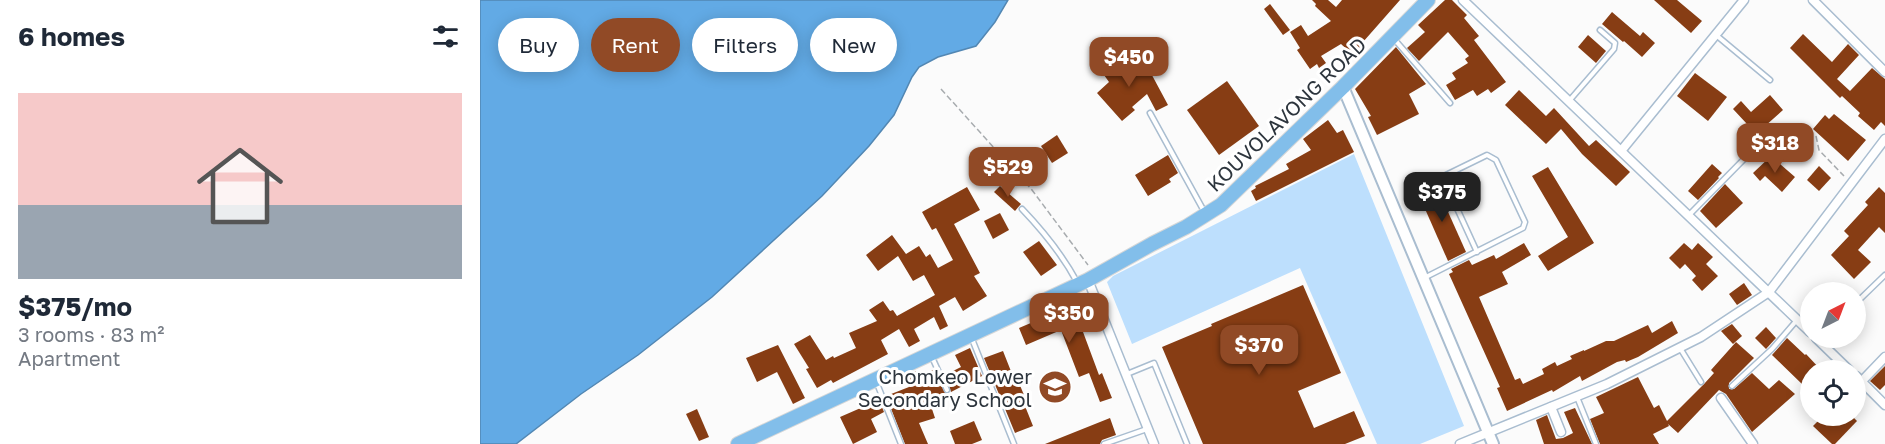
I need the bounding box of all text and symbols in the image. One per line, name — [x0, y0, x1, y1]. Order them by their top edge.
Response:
chip: Buy — [498, 18, 579, 72]
chip: Rent — [591, 18, 680, 72]
chip: Filters — [692, 18, 798, 72]
chip: New — [810, 18, 897, 72]
icon: filters — [429, 20, 462, 53]
text: 6 homes — [18, 21, 125, 52]
street label: KOUVOLAVONG ROAD — [1202, 32, 1370, 196]
pin: $450 — [1093, 37, 1165, 88]
text: $450 — [1103, 44, 1155, 68]
pin: $318 — [1739, 123, 1811, 174]
text: $318 — [1751, 130, 1799, 154]
icon: home — [186, 132, 294, 240]
pin: $529 — [972, 147, 1044, 198]
text: $529 — [983, 154, 1033, 178]
pin: $375 — [1406, 172, 1478, 223]
text: $375 — [1418, 179, 1466, 203]
north arrow — [1800, 282, 1866, 348]
map controls — [1800, 282, 1866, 426]
text: $375/mo — [18, 291, 132, 322]
pin: $350 — [1033, 293, 1105, 344]
text: $350 — [1044, 300, 1094, 324]
text: 3 rooms · 83 m² — [18, 322, 164, 346]
pin: $370 — [1223, 325, 1295, 376]
text: $370 — [1234, 332, 1284, 356]
text: Apartment — [18, 346, 121, 370]
button: locate — [1800, 360, 1866, 426]
place label: Chomkeo Lower Secondary School — [858, 364, 1032, 411]
school or university icon: Chomkeo Lower Secondary School — [1037, 369, 1073, 405]

